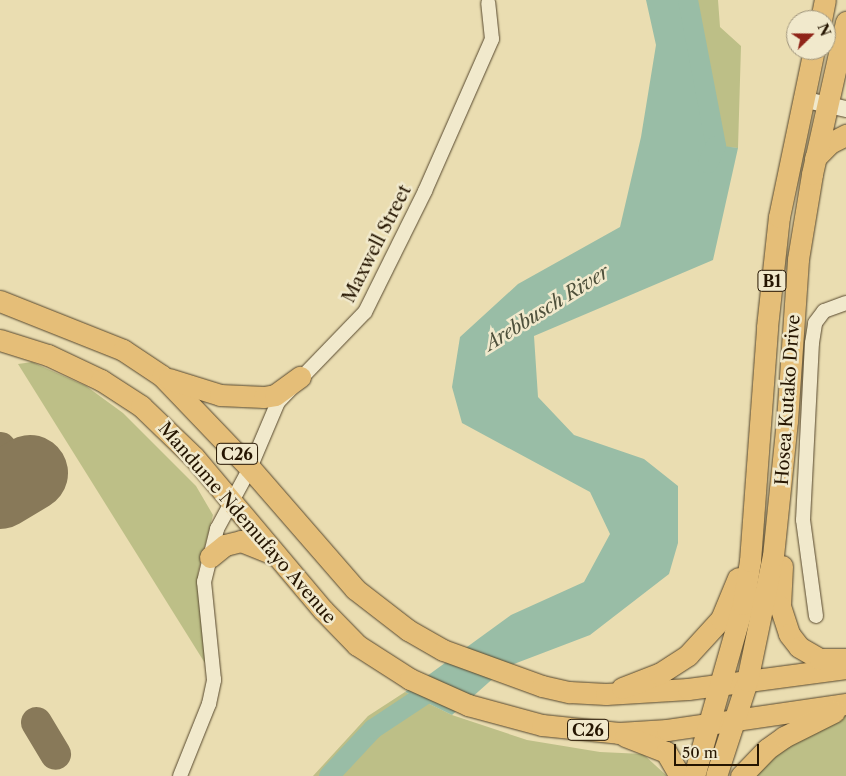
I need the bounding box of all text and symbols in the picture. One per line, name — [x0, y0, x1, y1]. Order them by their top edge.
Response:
north arrow — [786, 10, 836, 60]
text: N — [813, 21, 835, 39]
street label: Maxwell Street — [338, 182, 416, 306]
water label: Arebbusch River — [480, 260, 614, 356]
road number: B1 — [757, 268, 787, 294]
street label: Hosea Kutako Drive — [771, 314, 805, 486]
street label: Mandume Ndemufayo Avenue — [153, 418, 341, 628]
road number: C26 — [216, 440, 258, 468]
road number: C26 — [567, 716, 609, 744]
scale bar — [676, 734, 761, 766]
text: 50 m — [682, 743, 718, 762]

